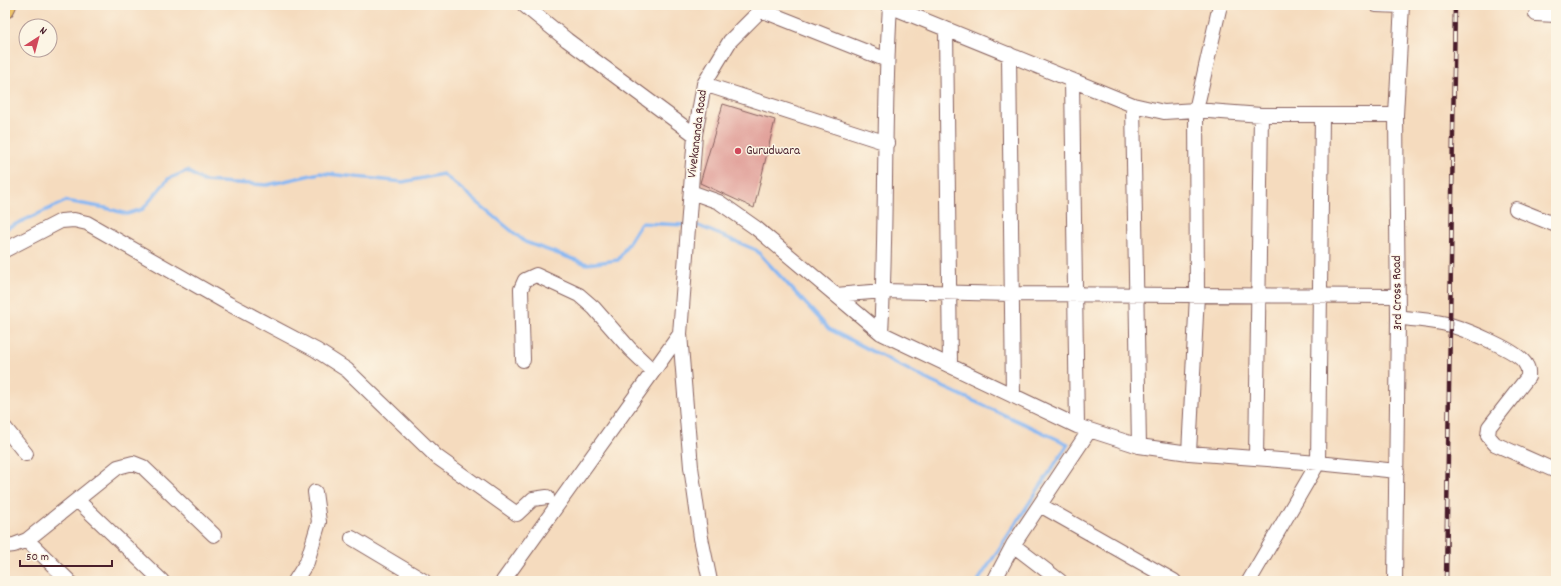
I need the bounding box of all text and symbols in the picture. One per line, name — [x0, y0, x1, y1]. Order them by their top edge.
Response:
north arrow — [18, 18, 58, 58]
text: N — [36, 23, 50, 40]
street label: Vivekananda Road — [683, 89, 713, 179]
place label: Gurudwara — [746, 142, 801, 161]
marker: Gurudwara — [733, 146, 743, 156]
street label: 3rd Cross Road — [1388, 255, 1408, 331]
scale bar — [20, 542, 112, 568]
text: 50 m — [26, 549, 49, 566]

